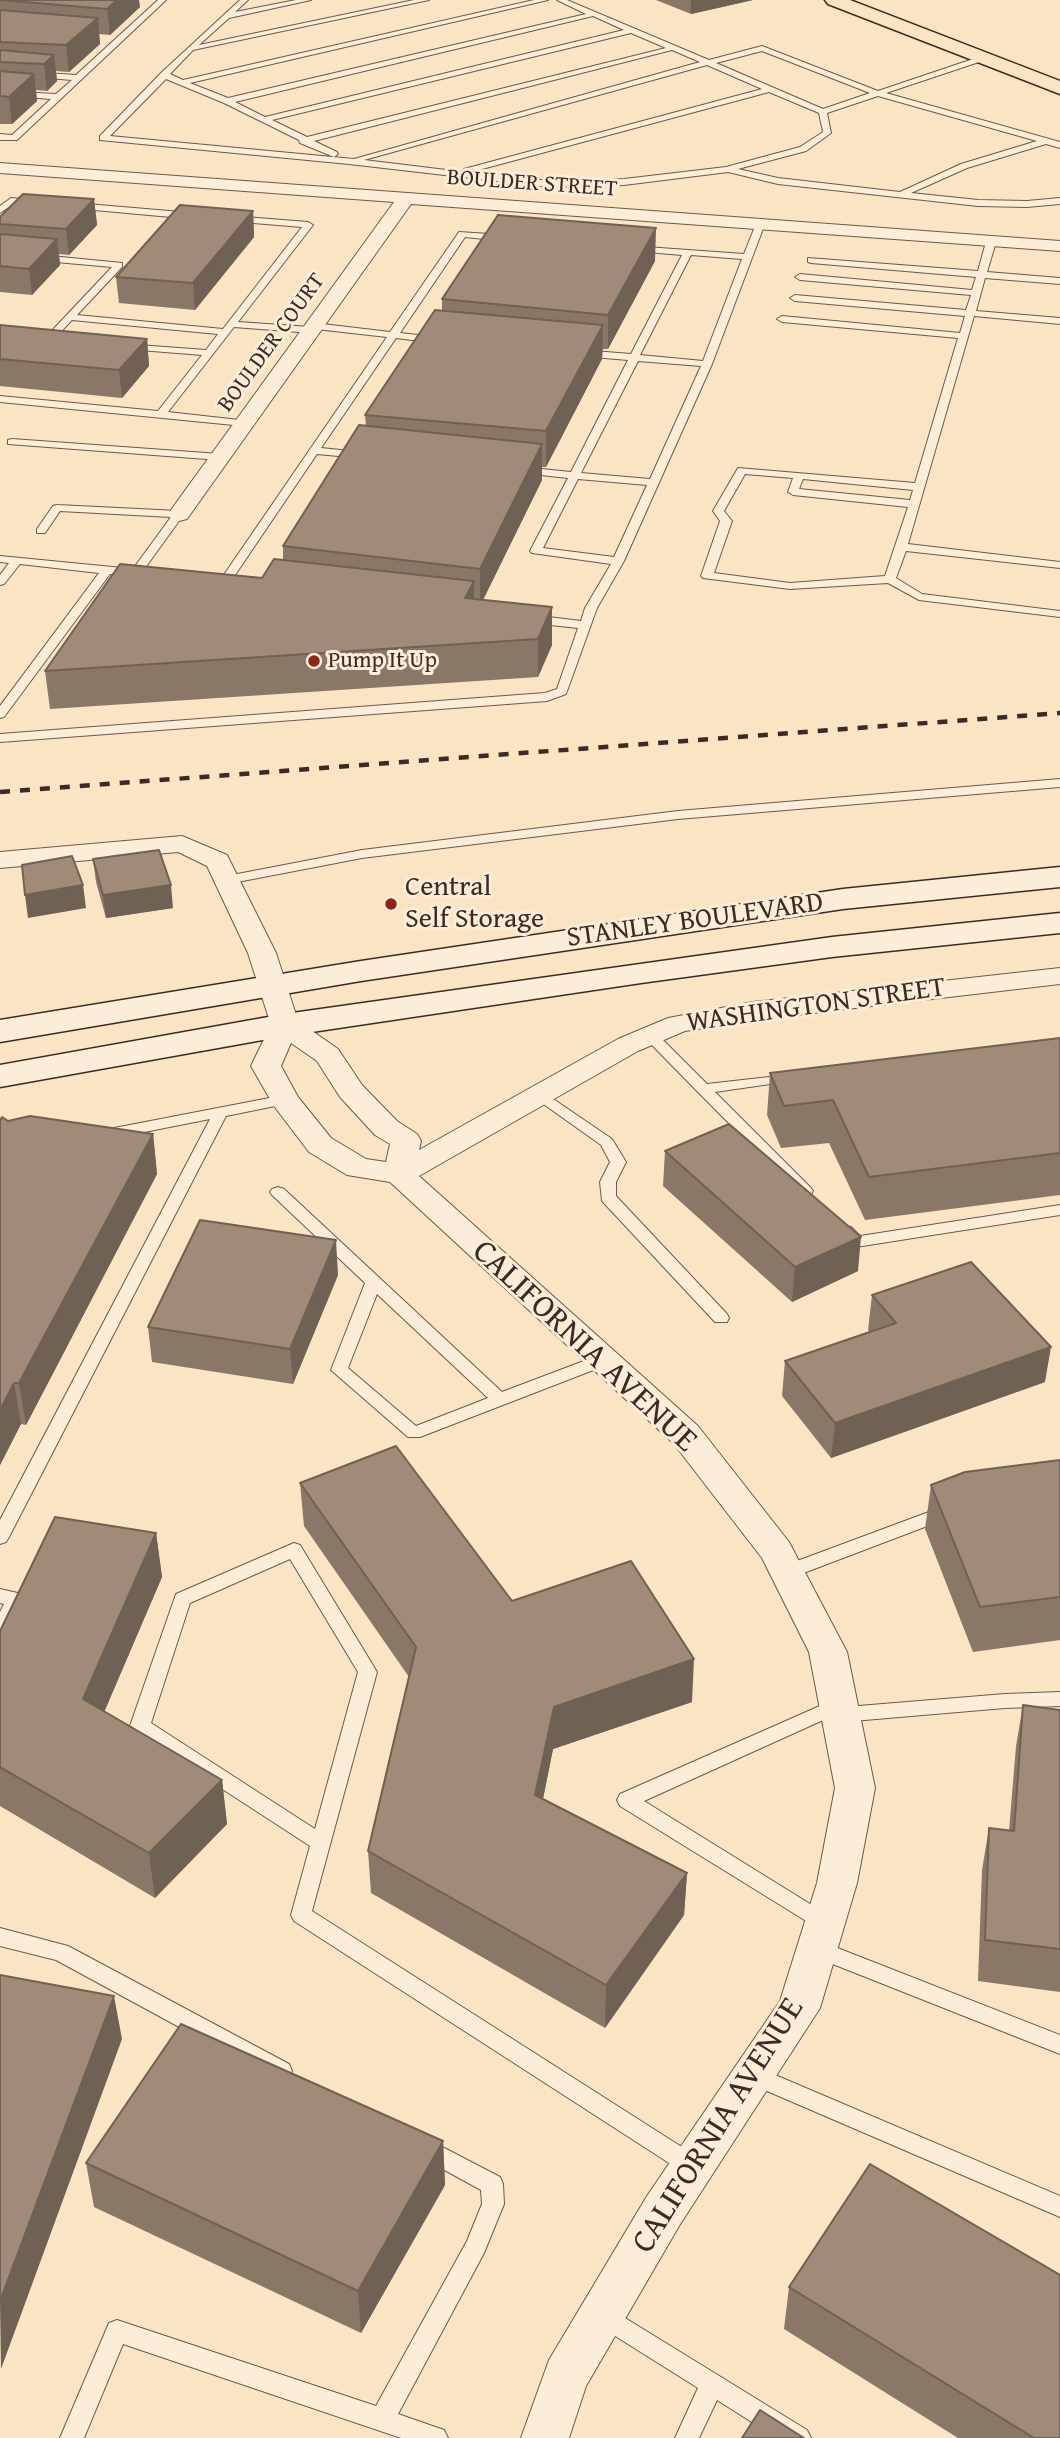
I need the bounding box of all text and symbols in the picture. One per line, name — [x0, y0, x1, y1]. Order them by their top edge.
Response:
street label: BOULDER STREET — [446, 164, 618, 204]
street label: BOULDER COURT — [212, 268, 332, 418]
place label: Pump It Up — [328, 647, 437, 675]
marker: Pump It Up — [306, 653, 322, 669]
place label: Central Self Storage — [405, 871, 544, 937]
street label: STANLEY BOULEVARD — [565, 886, 825, 956]
marker: Central Self Storage — [383, 896, 399, 912]
street label: WASHINGTON STREET — [684, 971, 948, 1041]
street label: CALIFORNIA AVENUE — [463, 1233, 705, 1461]
street label: CALIFORNIA AVENUE — [625, 1991, 813, 2261]

